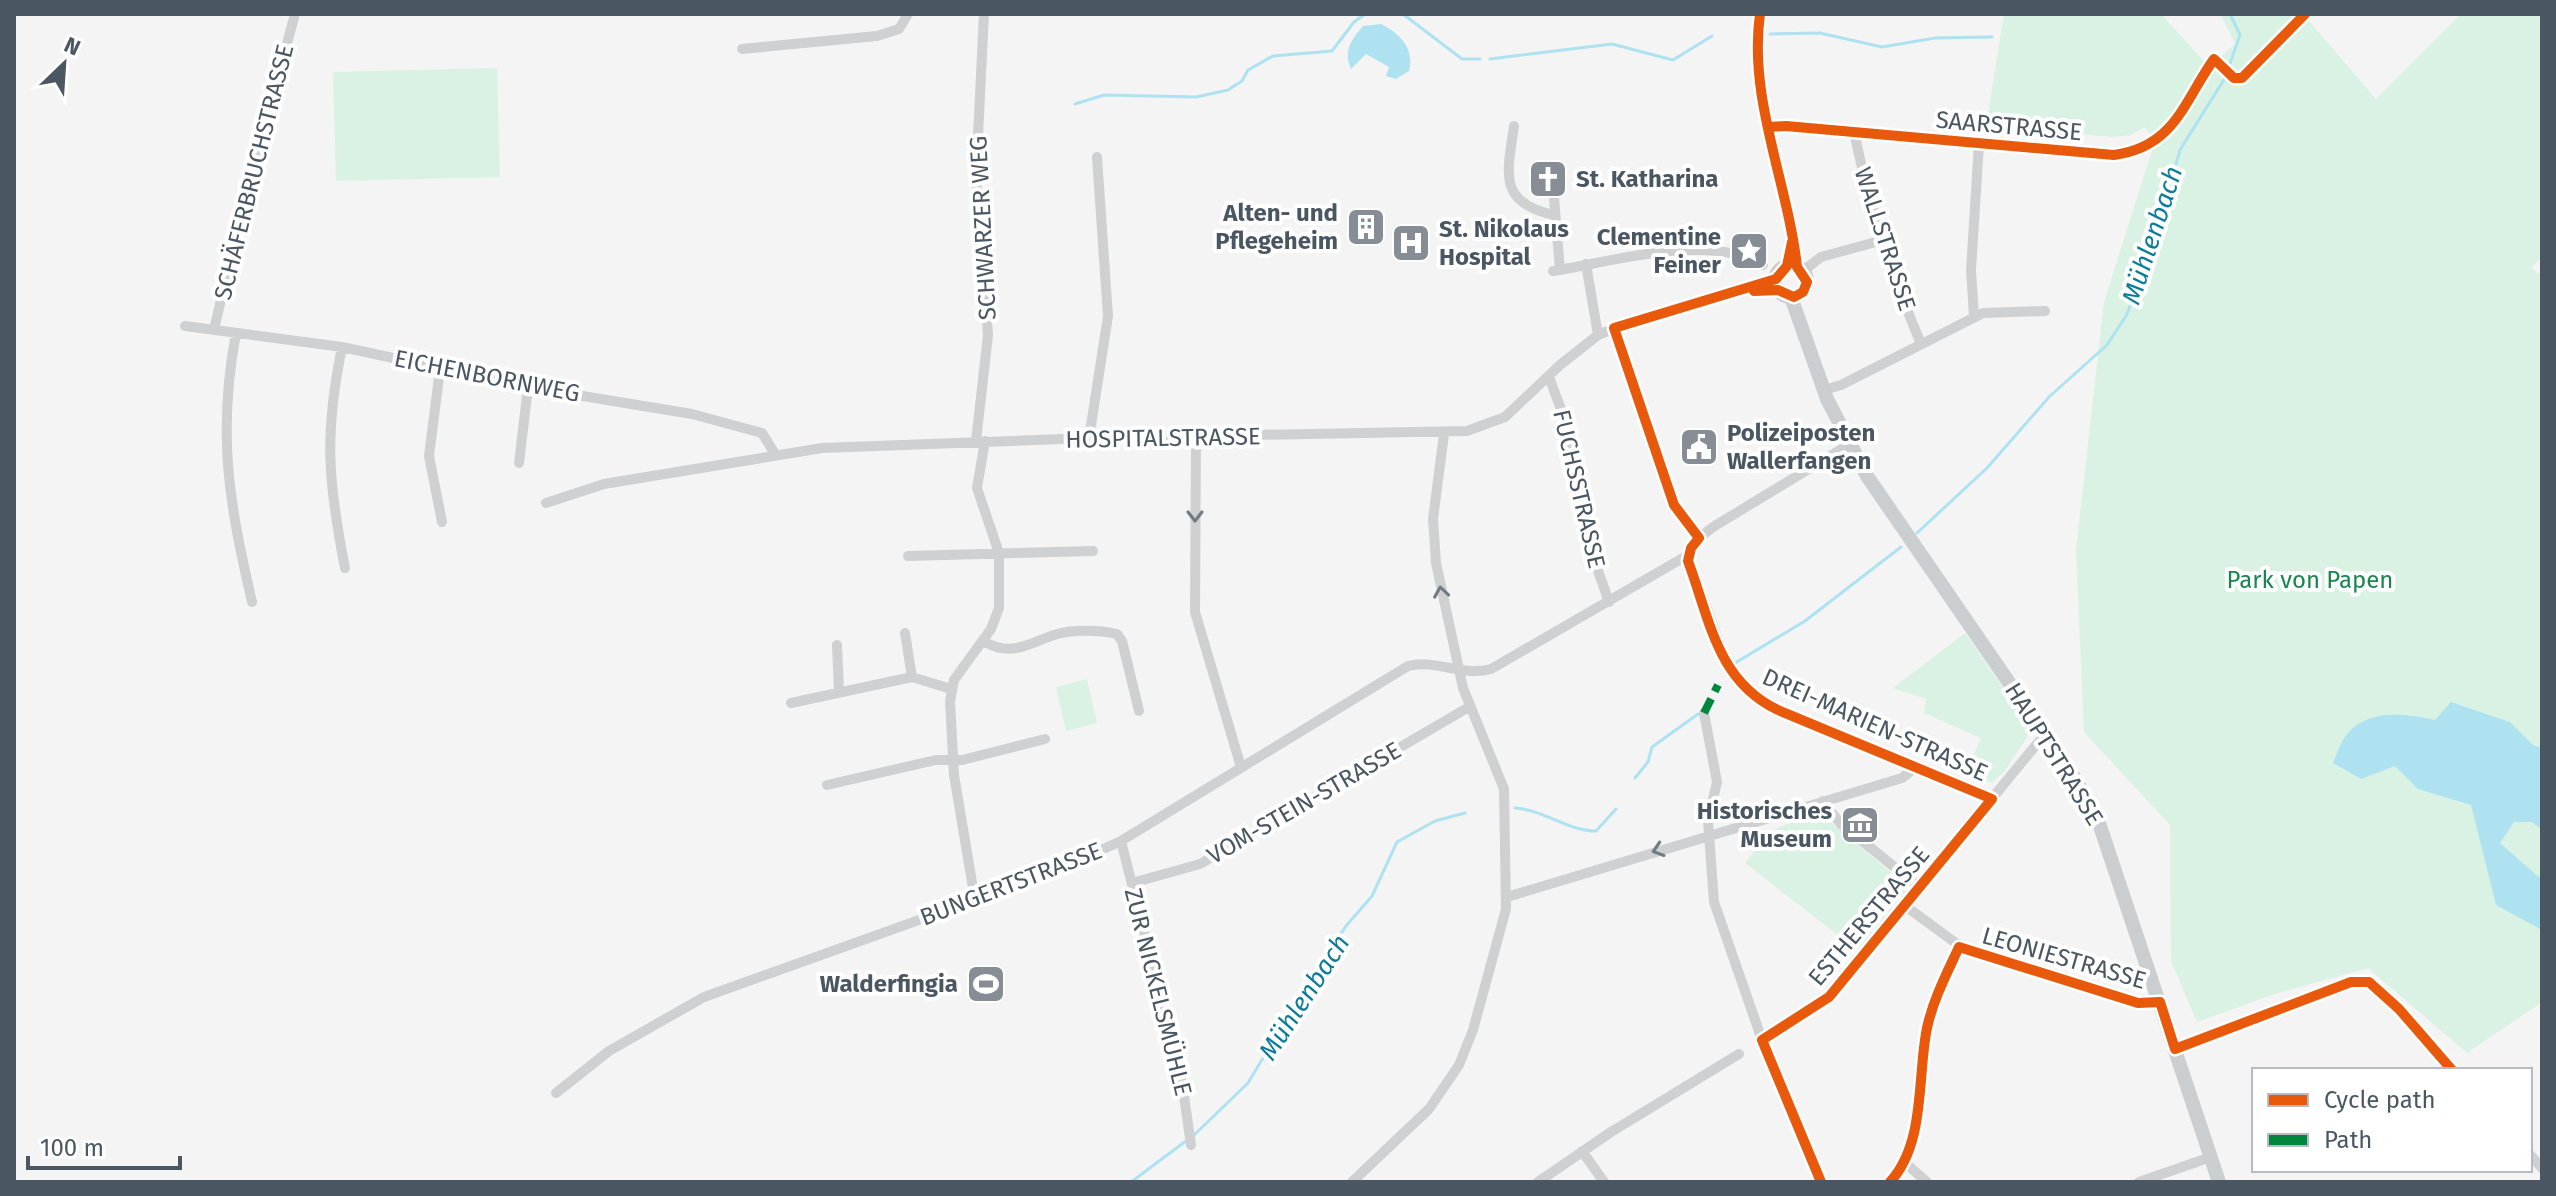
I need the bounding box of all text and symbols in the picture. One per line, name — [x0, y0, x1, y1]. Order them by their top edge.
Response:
north arrow — [24, 24, 104, 104]
text: N — [60, 31, 85, 62]
street label: SCHÄFERBRUCHSTRASSE — [209, 41, 299, 303]
street label: SAARSTRASSE — [1935, 106, 2083, 146]
street label: SCHWARZER WEG — [964, 135, 1002, 321]
church icon: St. Katharina — [1527, 158, 1569, 200]
water label: Mühlenbach — [2116, 162, 2189, 308]
street label: WALLSTRASSE — [1849, 164, 1921, 314]
place label: St. Katharina — [1576, 165, 1718, 193]
place label: Alten- und Pflegeheim — [1215, 199, 1338, 255]
building icon: Alten- und Pflegeheim — [1345, 206, 1387, 248]
place label: St. Nikolaus Hospital — [1439, 215, 1569, 271]
hospital icon: St. Nikolaus Hospital — [1390, 222, 1432, 264]
place label: Clementine Feiner — [1597, 223, 1721, 279]
place icon: Clementine Feiner — [1728, 230, 1770, 272]
street label: EICHENBORNWEG — [392, 344, 582, 408]
street label: FUCHSSTRASSE — [1547, 407, 1611, 571]
place label: Polizeiposten Wallerfangen — [1727, 419, 1875, 475]
street label: HOSPITALSTRASSE — [1065, 422, 1261, 454]
public building icon: Polizeiposten Wallerfangen — [1678, 426, 1720, 468]
one-way arrow — [1186, 510, 1204, 523]
park label: Park von Papen — [2227, 566, 2393, 594]
one-way arrow — [1433, 585, 1450, 599]
street label: DREI-MARIEN-STRASSE — [1758, 663, 1992, 787]
street label: HAUPTSTRASSE — [1999, 677, 2109, 831]
street label: VOM-STEIN-STRASSE — [1202, 736, 1406, 870]
place label: Historisches Museum — [1697, 797, 1832, 853]
museum icon: Historisches Museum — [1839, 804, 1881, 846]
street label: BUNGERTSTRASSE — [916, 836, 1106, 932]
one-way arrow — [1652, 841, 1666, 857]
street label: ESTHERSTRASSE — [1803, 841, 1935, 991]
street label: ZUR NICKELSMÜHLE — [1119, 885, 1197, 1099]
street label: LEONIESTRASSE — [1979, 921, 2149, 995]
water label: Mühlenbach — [1252, 929, 1356, 1066]
sports icon: Walderfingia — [965, 963, 1007, 1005]
place label: Walderfingia — [820, 970, 958, 998]
legend — [2252, 1068, 2532, 1172]
text: Cycle path — [2324, 1086, 2436, 1114]
scale bar — [28, 1120, 180, 1170]
text: Path — [2324, 1126, 2372, 1154]
text: 100 m — [40, 1134, 104, 1162]

